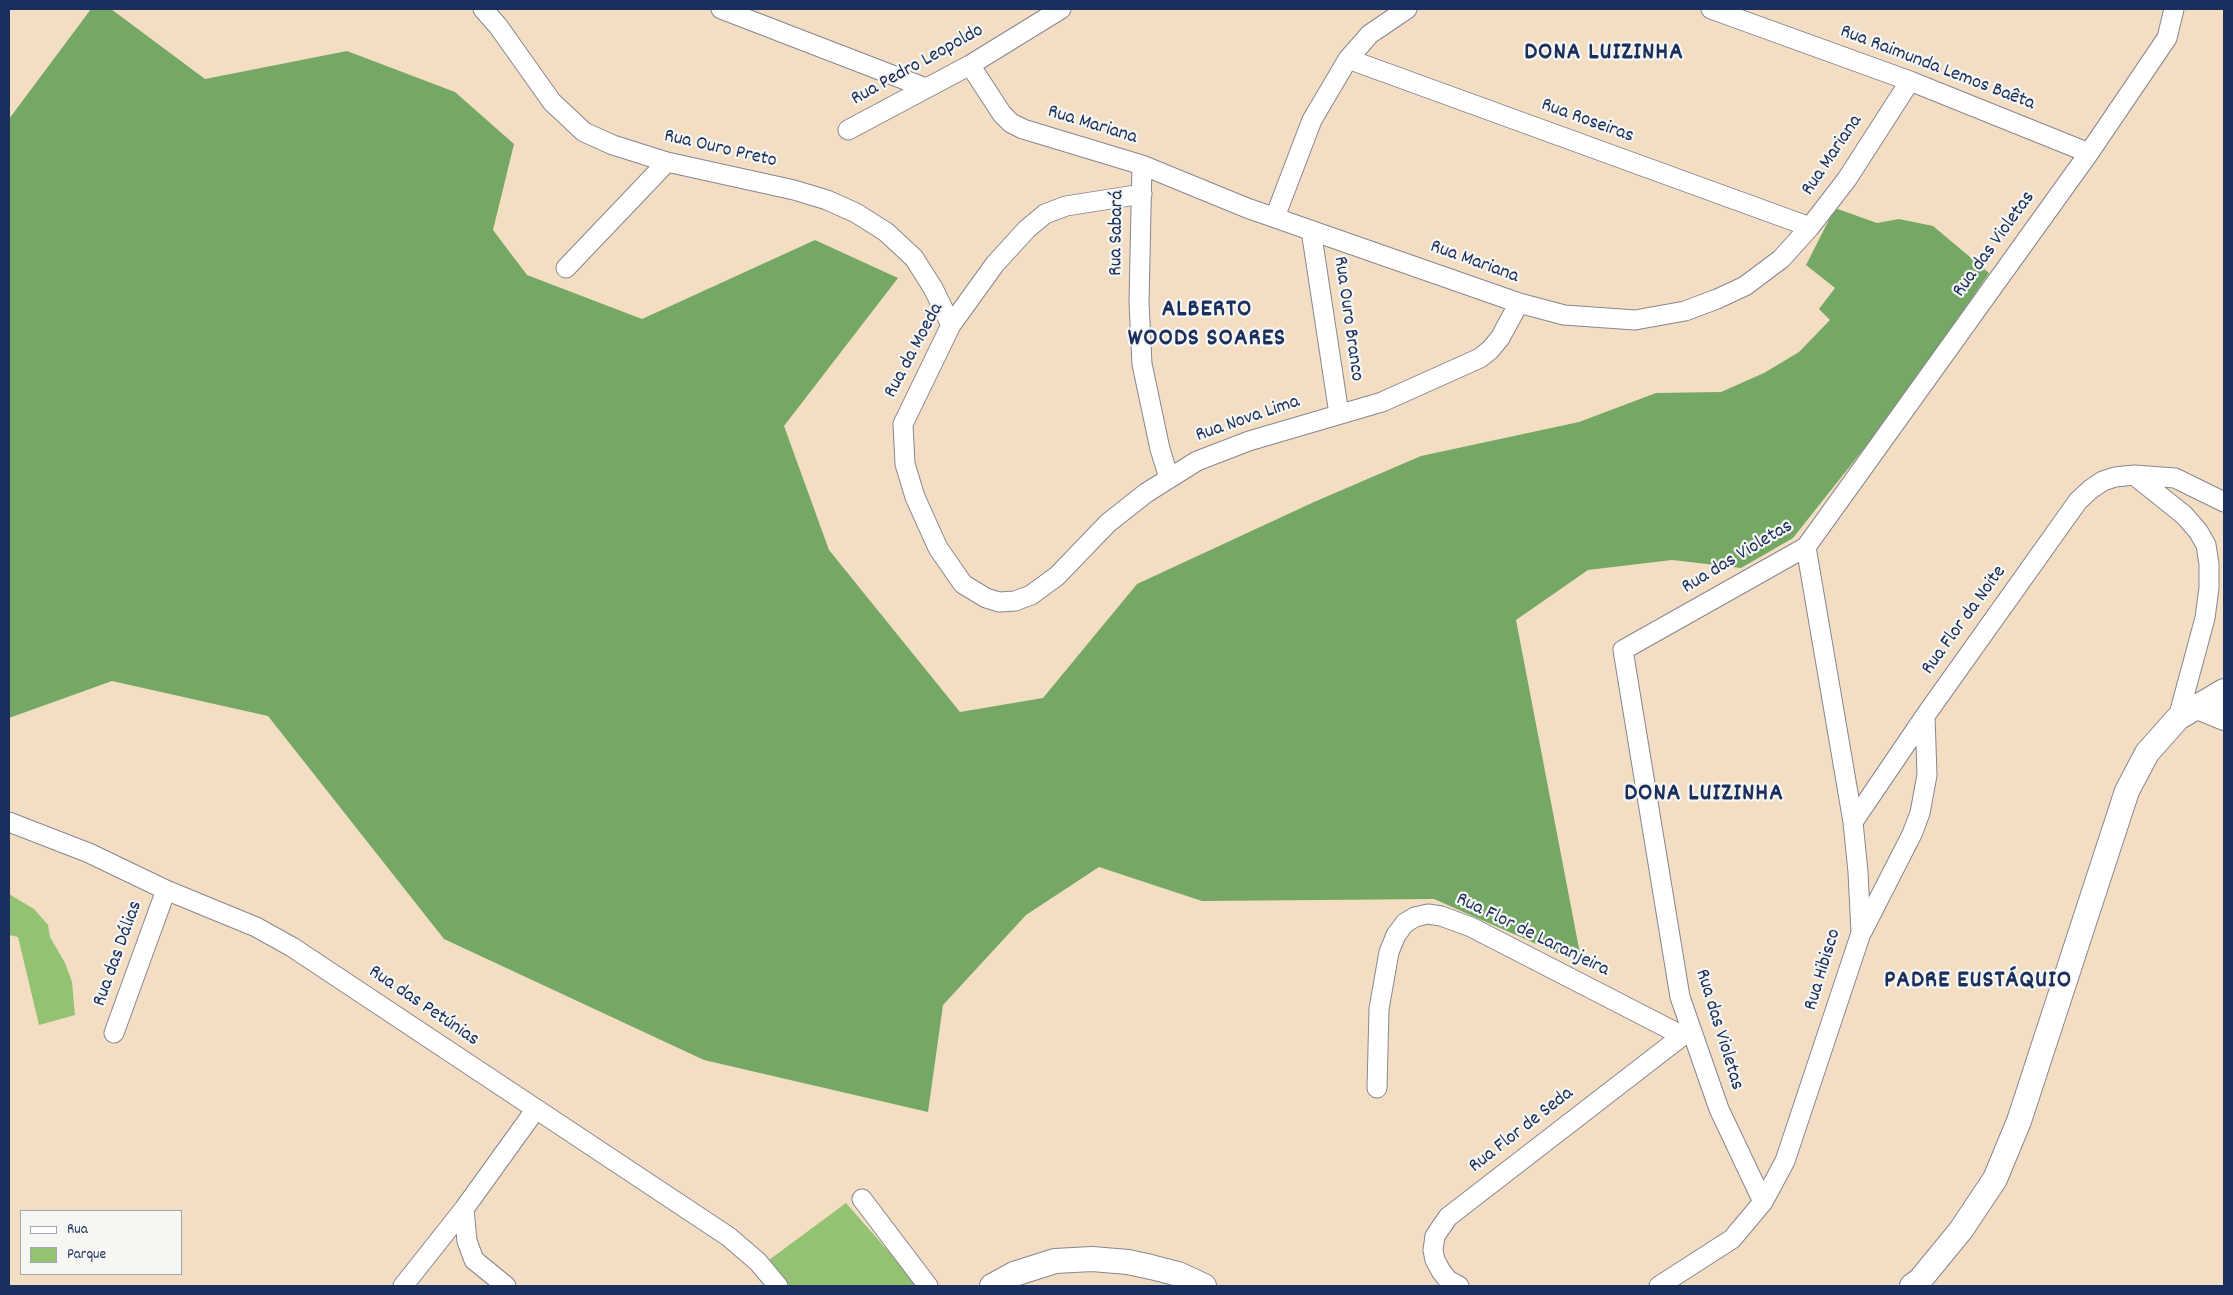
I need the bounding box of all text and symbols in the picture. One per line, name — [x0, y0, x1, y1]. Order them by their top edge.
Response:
street label: Rua Pedro Leopoldo — [848, 20, 988, 112]
street label: Rua Raimunda Lemos Baêta — [1836, 21, 2038, 117]
district label: DONA LUIZINHA — [1523, 40, 1685, 70]
street label: Rua Roseiras — [1537, 94, 1637, 150]
street label: Rua Mariana — [1044, 101, 1140, 151]
street label: Rua Mariana — [1797, 111, 1869, 201]
street label: Rua Ouro Preto — [661, 125, 779, 175]
street label: Rua das Violetas — [1949, 187, 2041, 303]
street label: Rua Sabará — [1105, 190, 1131, 276]
street label: Rua Mariana — [1426, 236, 1522, 290]
street label: Rua Ouro Branco — [1326, 255, 1368, 383]
district label: ALBERTO WOODS SOARES — [1126, 297, 1288, 356]
street label: Rua da Moeda — [880, 300, 950, 402]
street label: Rua Nova Lima — [1193, 391, 1303, 449]
street label: Rua das Violetas — [1678, 516, 1798, 600]
street label: Rua Flor da Noite — [1917, 562, 2013, 680]
district label: DONA LUIZINHA — [1623, 781, 1785, 811]
street label: Rua Flor de Laranjeira — [1451, 888, 1613, 984]
street label: Rua das Dálias — [89, 898, 149, 1010]
street label: Rua Hibisco — [1800, 926, 1848, 1014]
street label: Rua das Petúnias — [363, 961, 483, 1053]
street label: Rua das Violetas — [1688, 967, 1748, 1093]
district label: PADRE EUSTÁQUIO — [1882, 968, 2074, 998]
street label: Rua Flor de Seda — [1465, 1083, 1579, 1179]
legend — [20, 1210, 182, 1275]
text: Rua — [67, 1219, 88, 1241]
text: Parque — [67, 1244, 106, 1266]

